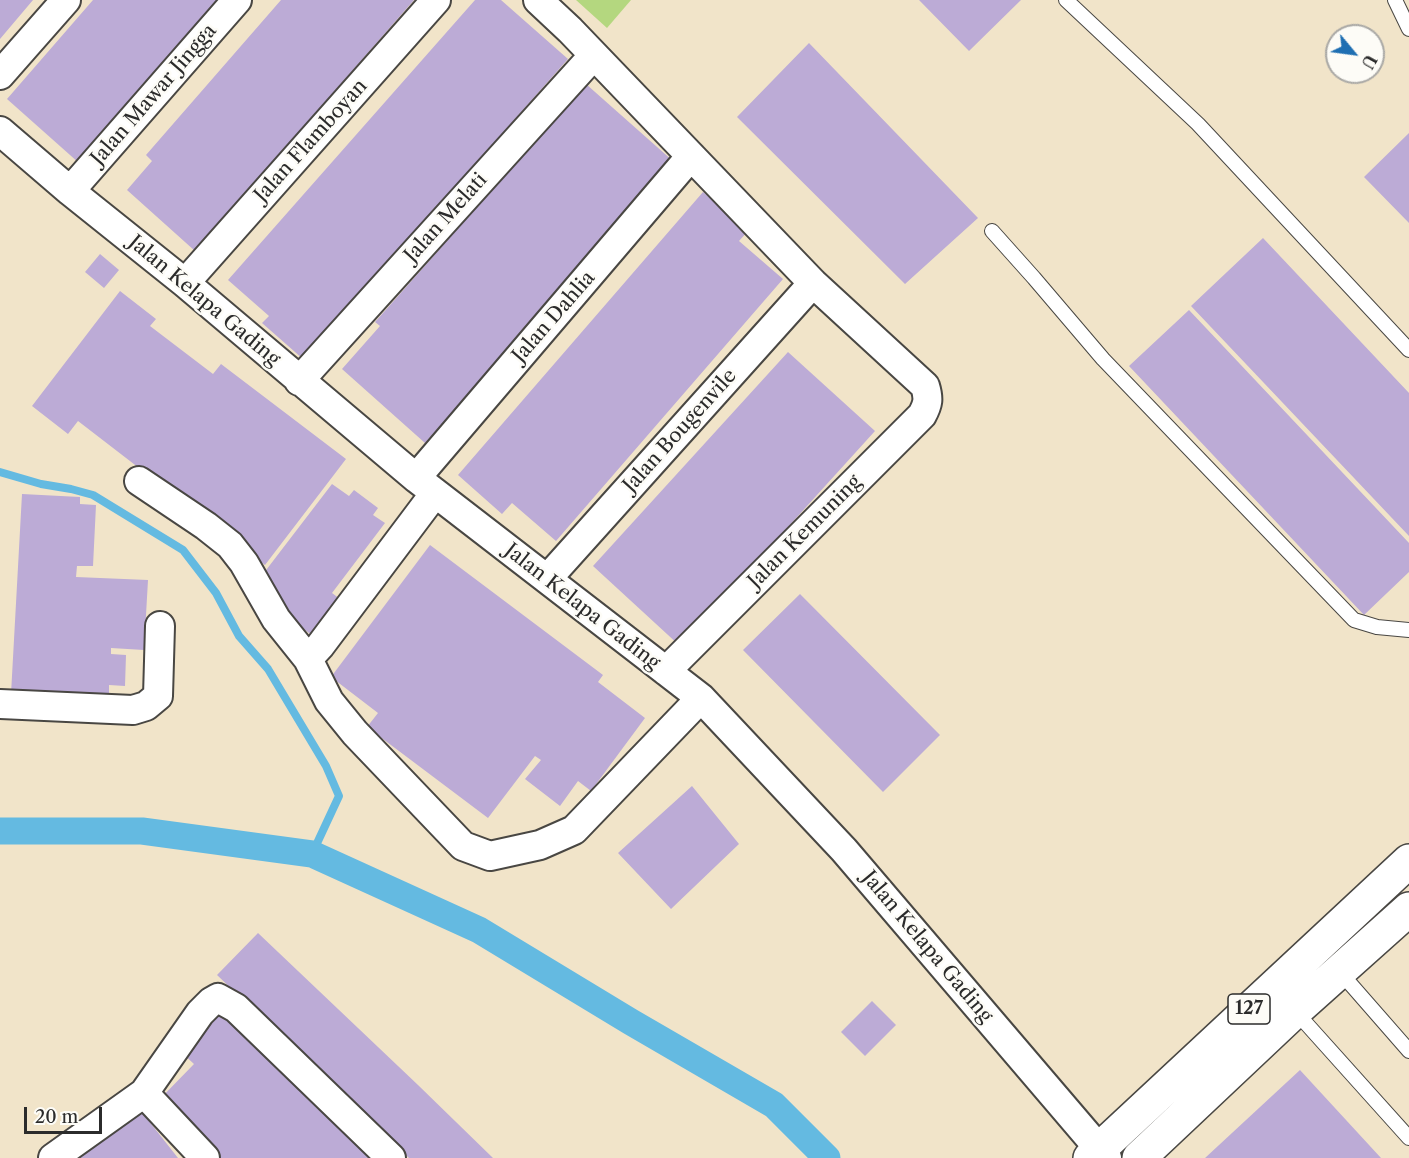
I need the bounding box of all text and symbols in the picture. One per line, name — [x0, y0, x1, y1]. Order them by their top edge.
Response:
street label: Jalan Mawar Jingga — [86, 19, 222, 171]
north arrow — [1325, 24, 1385, 84]
text: U — [1357, 51, 1381, 72]
street label: Jalan Flamboyan — [249, 75, 373, 207]
street label: Jalan Melati — [400, 168, 492, 268]
street label: Jalan Kelapa Gading — [123, 231, 285, 371]
street label: Jalan Dahlia — [508, 266, 600, 368]
street label: Jalan Bougenvile — [618, 364, 742, 498]
street label: Jalan Kemuning — [743, 470, 867, 594]
street label: Jalan Kelapa Gading — [499, 539, 665, 675]
street label: Jalan Kelapa Gading — [857, 866, 997, 1028]
road number: 127 — [1228, 994, 1270, 1024]
scale bar — [27, 1095, 105, 1133]
text: 20 m — [35, 1106, 78, 1128]

